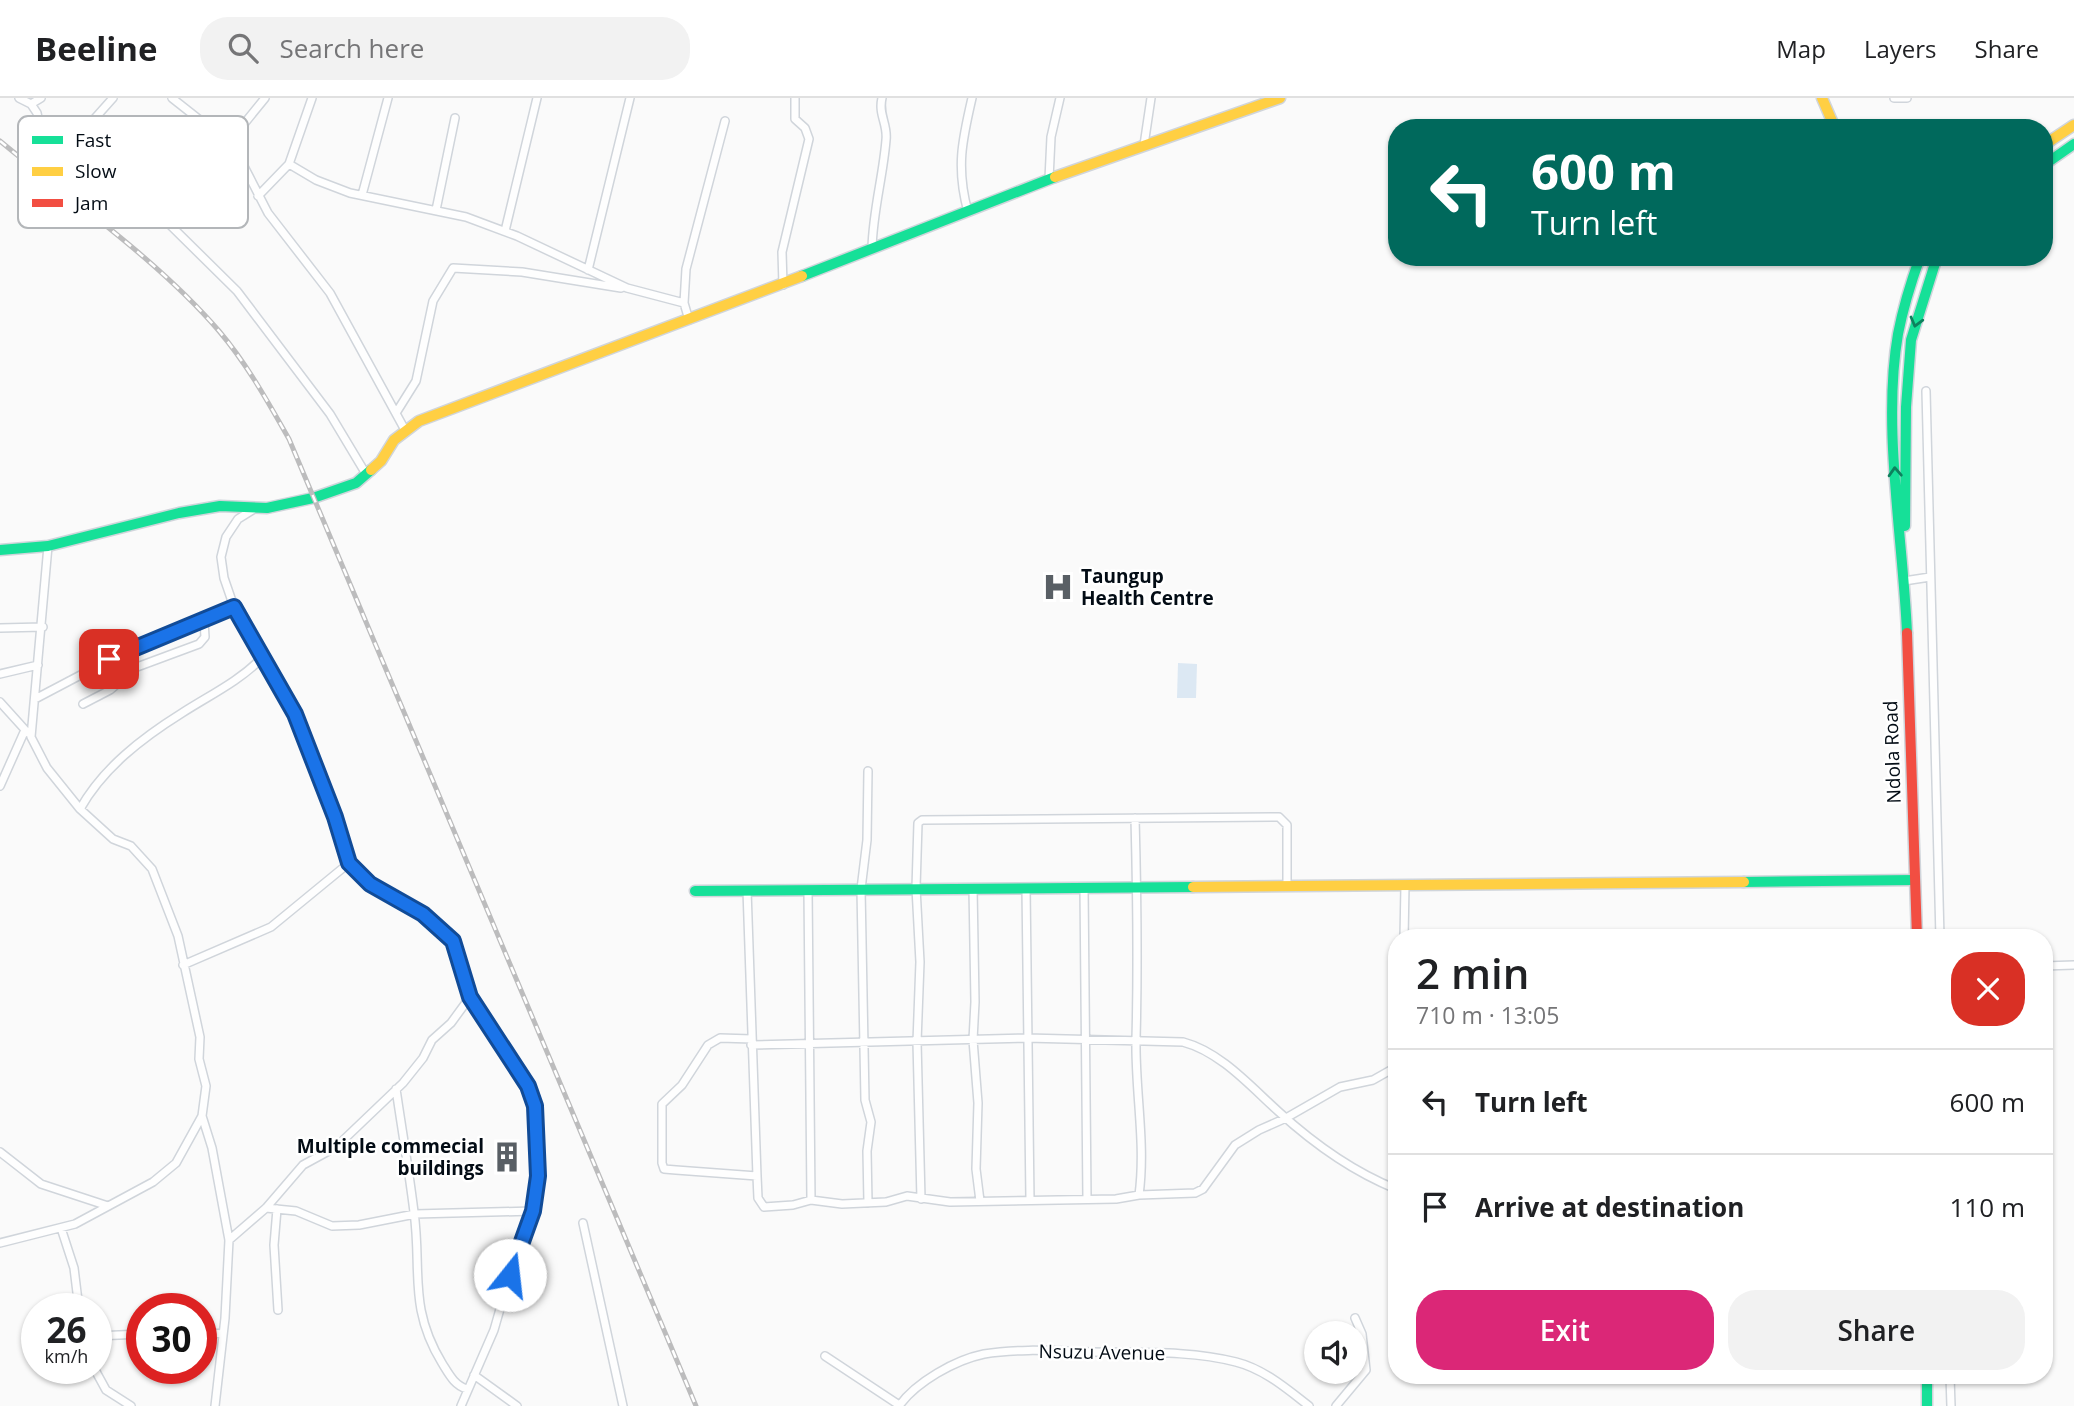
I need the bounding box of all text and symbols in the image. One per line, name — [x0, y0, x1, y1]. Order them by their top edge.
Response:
search box — [200, 17, 690, 80]
text: Beeline — [35, 26, 158, 71]
icon: search — [224, 29, 262, 67]
text: Search here — [280, 30, 424, 66]
text: Map — [1776, 32, 1826, 65]
text: Layers — [1864, 32, 1937, 65]
text: Share — [1975, 32, 2039, 65]
legend — [18, 116, 248, 228]
text: Fast — [75, 127, 111, 153]
text: 600 m — [1531, 138, 1676, 204]
icon: left — [1416, 147, 1507, 238]
text: Slow — [75, 158, 117, 184]
text: Jam — [73, 190, 108, 216]
text: Turn left — [1531, 201, 1657, 244]
one-way arrow — [1910, 316, 1924, 328]
one-way arrow — [1888, 466, 1903, 477]
place label: Taungup Health Centre — [1081, 563, 1214, 611]
hospital icon: Taungup Health Centre — [1041, 570, 1075, 604]
pin — [79, 629, 139, 689]
icon: arrive — [90, 640, 128, 678]
street label: Ndola Road — [1877, 700, 1907, 804]
text: 2 min — [1416, 944, 1529, 1001]
button: close — [1951, 952, 2025, 1026]
text: 710 m · 13:05 — [1416, 999, 1559, 1031]
icon: left — [1416, 1083, 1454, 1121]
text: Turn left — [1475, 1084, 1587, 1120]
text: 600 m — [1950, 1084, 2025, 1120]
place label: Multiple commecial buildings — [297, 1133, 484, 1181]
building icon: Multiple commecial buildings — [490, 1140, 524, 1174]
icon: arrive — [1416, 1188, 1454, 1226]
text: Arrive at destination — [1475, 1189, 1744, 1225]
text: 110 m — [1950, 1189, 2025, 1225]
position arrow — [473, 1238, 547, 1312]
button: Exit — [1416, 1290, 1714, 1370]
button: Share — [1728, 1290, 2025, 1370]
speed limit sign: 30 — [126, 1293, 217, 1384]
text: 26 — [46, 1306, 87, 1353]
map controls — [1304, 1321, 1367, 1384]
button: sound — [1304, 1321, 1367, 1384]
street label: Nsuzu Avenue — [1038, 1338, 1166, 1366]
text: km/h — [45, 1344, 88, 1368]

